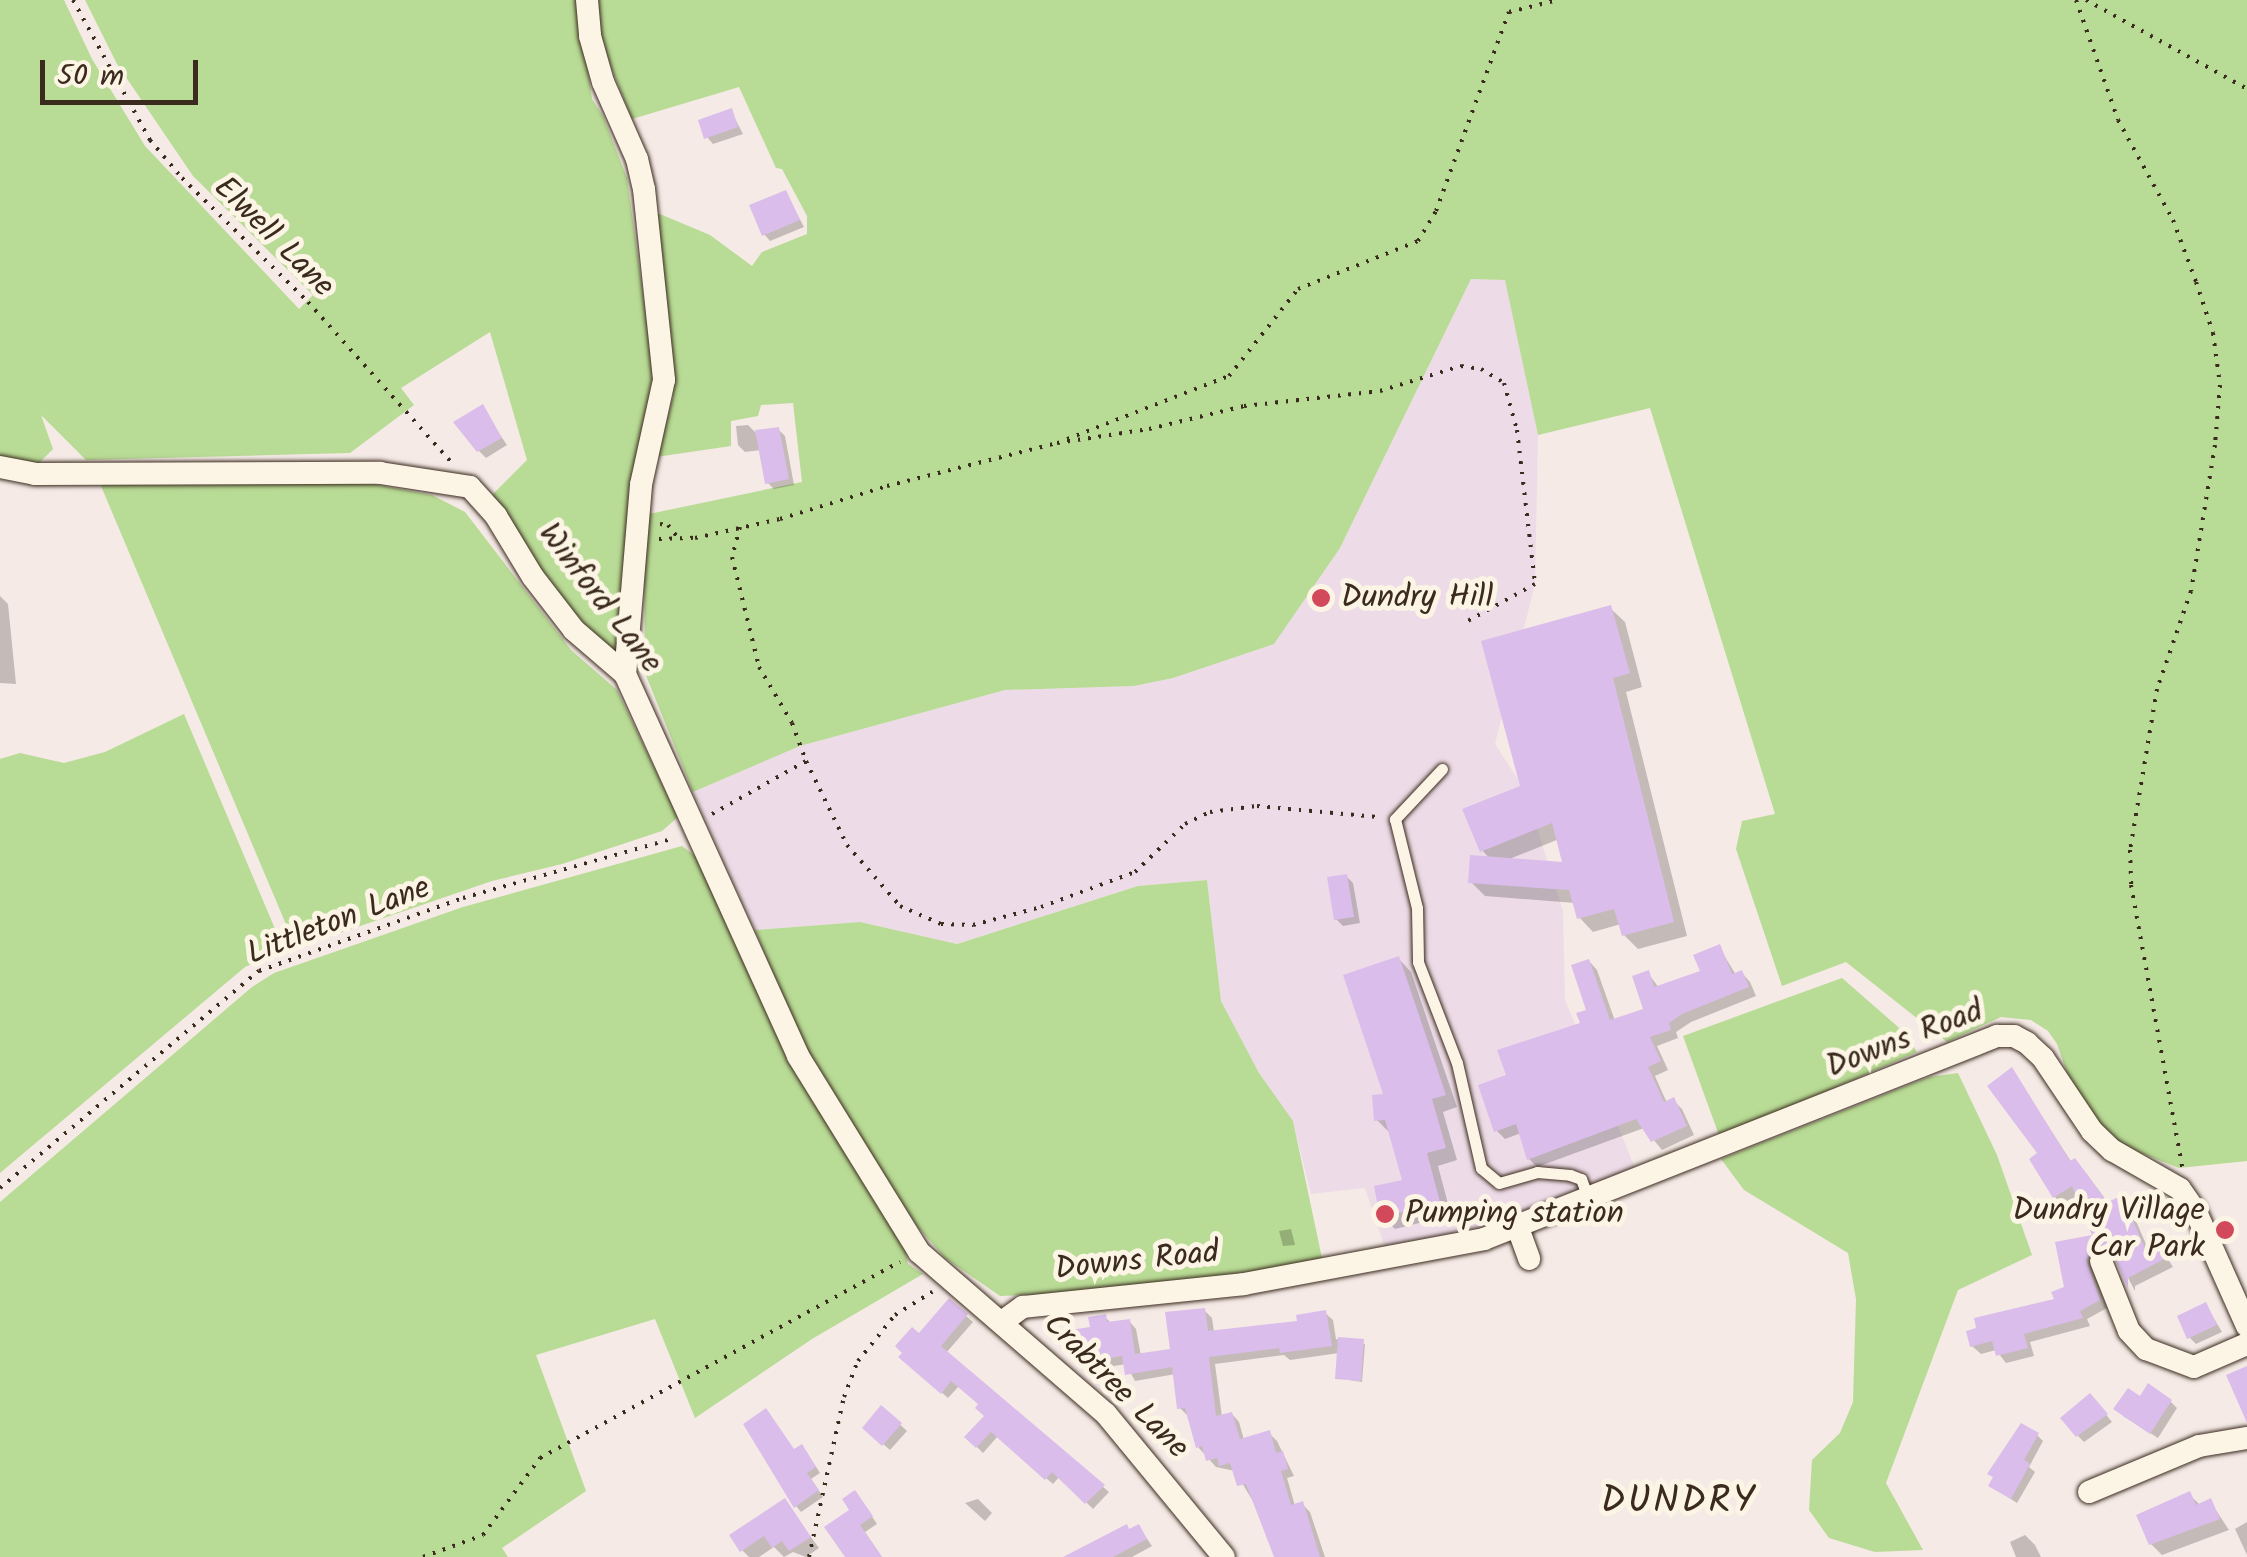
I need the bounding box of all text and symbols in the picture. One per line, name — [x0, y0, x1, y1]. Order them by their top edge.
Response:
scale bar — [45, 40, 202, 102]
text: 50 m — [57, 53, 124, 101]
street label: Elwell Lane — [205, 170, 341, 306]
street label: Winford Lane — [529, 516, 669, 682]
place label: Dundry Hill — [1341, 579, 1493, 617]
marker: Dundry Hill — [1310, 587, 1332, 609]
street label: Littleton Lane — [242, 870, 436, 974]
street label: Downs Road — [1821, 993, 1989, 1087]
place label: Dundry Village Car Park — [2013, 1193, 2205, 1268]
place label: Pumping station — [1405, 1195, 1624, 1233]
marker: Pumping station — [1374, 1203, 1396, 1225]
marker: Dundry Village Car Park — [2214, 1219, 2236, 1241]
street label: Downs Road — [1053, 1234, 1221, 1290]
street label: Crabtree Lane — [1034, 1306, 1196, 1468]
district label: DUNDRY — [1601, 1480, 1757, 1526]

